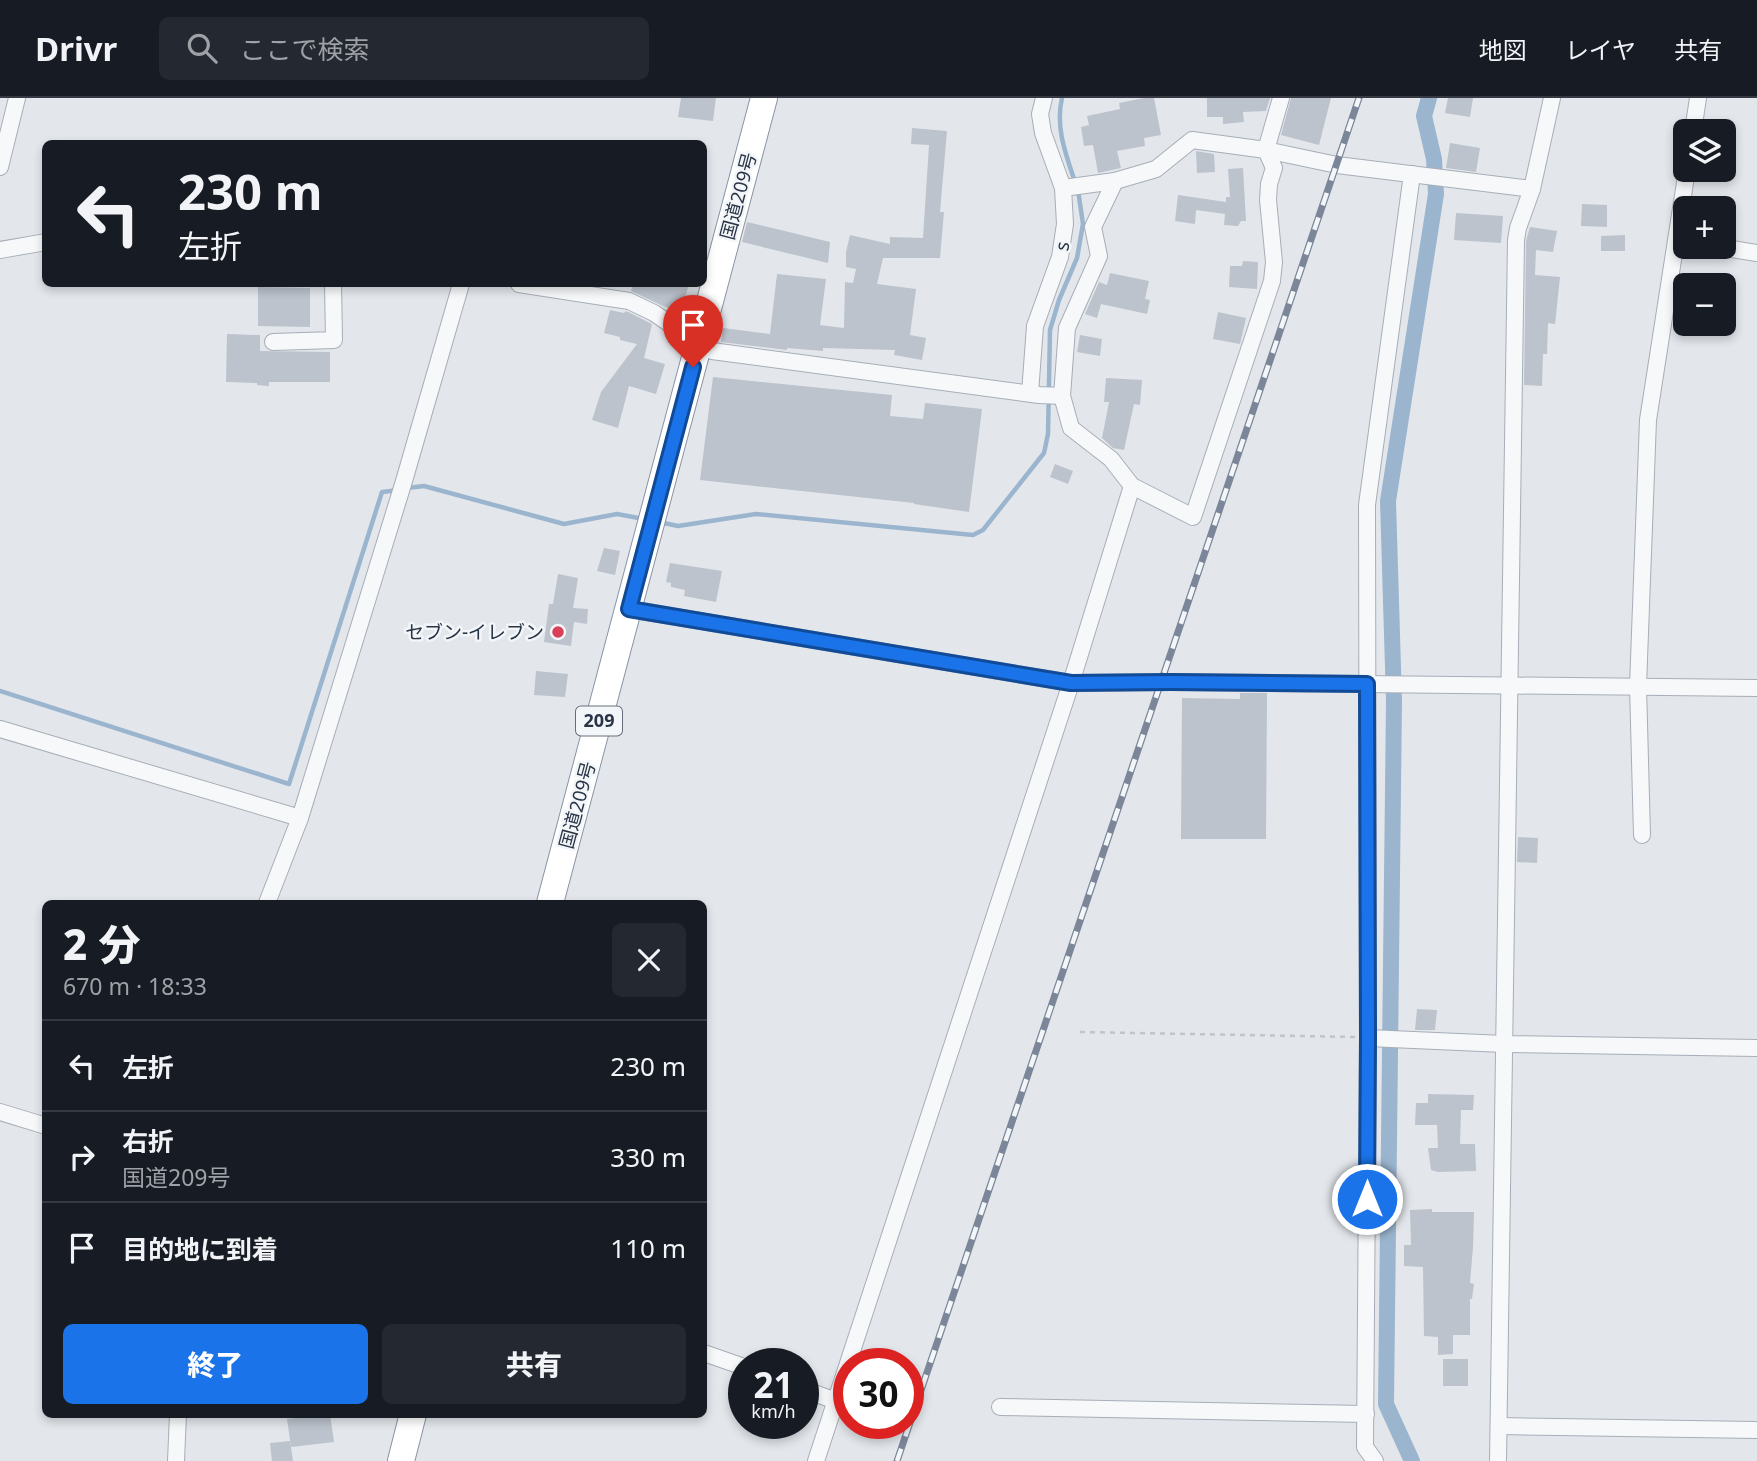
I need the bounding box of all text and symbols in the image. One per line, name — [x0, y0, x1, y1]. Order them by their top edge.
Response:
search box — [159, 17, 649, 80]
text: Drivr — [35, 26, 117, 71]
icon: search — [183, 29, 221, 67]
text: ここで検索 — [239, 31, 369, 67]
text: 地図 — [1479, 33, 1527, 66]
text: レイヤ — [1565, 33, 1636, 66]
text: 共有 — [1674, 33, 1722, 66]
map controls — [1673, 119, 1736, 336]
button: layers — [1673, 119, 1736, 182]
street label: 国道209号 — [714, 149, 762, 243]
text: 230 m — [178, 158, 323, 224]
icon: left — [63, 168, 154, 259]
button: + — [1673, 196, 1736, 259]
text: 左折 — [178, 224, 242, 267]
street label: s — [1048, 239, 1076, 253]
button: − — [1673, 273, 1736, 336]
pin — [663, 295, 723, 367]
icon: arrive — [674, 306, 712, 344]
place label: セブン-イレブン — [405, 619, 544, 645]
marker: セブン-イレブン — [550, 624, 566, 640]
road number: 209 — [576, 706, 622, 736]
street label: 国道209号 — [553, 758, 601, 852]
text: 2 分 — [63, 915, 140, 972]
button: close — [612, 923, 686, 997]
text: 670 m · 18:33 — [63, 970, 207, 1002]
icon: left — [63, 1047, 101, 1085]
text: 230 m — [610, 1048, 686, 1084]
text: 左折 — [122, 1049, 174, 1085]
text: 右折 — [122, 1123, 174, 1159]
icon: right — [63, 1138, 101, 1176]
text: 330 m — [610, 1139, 686, 1175]
text: 国道209号 — [122, 1161, 230, 1193]
position arrow — [1330, 1162, 1404, 1236]
icon: arrive — [63, 1229, 101, 1267]
text: 110 m — [610, 1230, 686, 1266]
text: 目的地に到着 — [122, 1231, 278, 1267]
button: 終了 — [63, 1324, 368, 1404]
button: 共有 — [382, 1324, 686, 1404]
speed limit sign: 30 — [833, 1348, 924, 1439]
text: 21 — [753, 1361, 794, 1408]
text: km/h — [751, 1399, 796, 1423]

